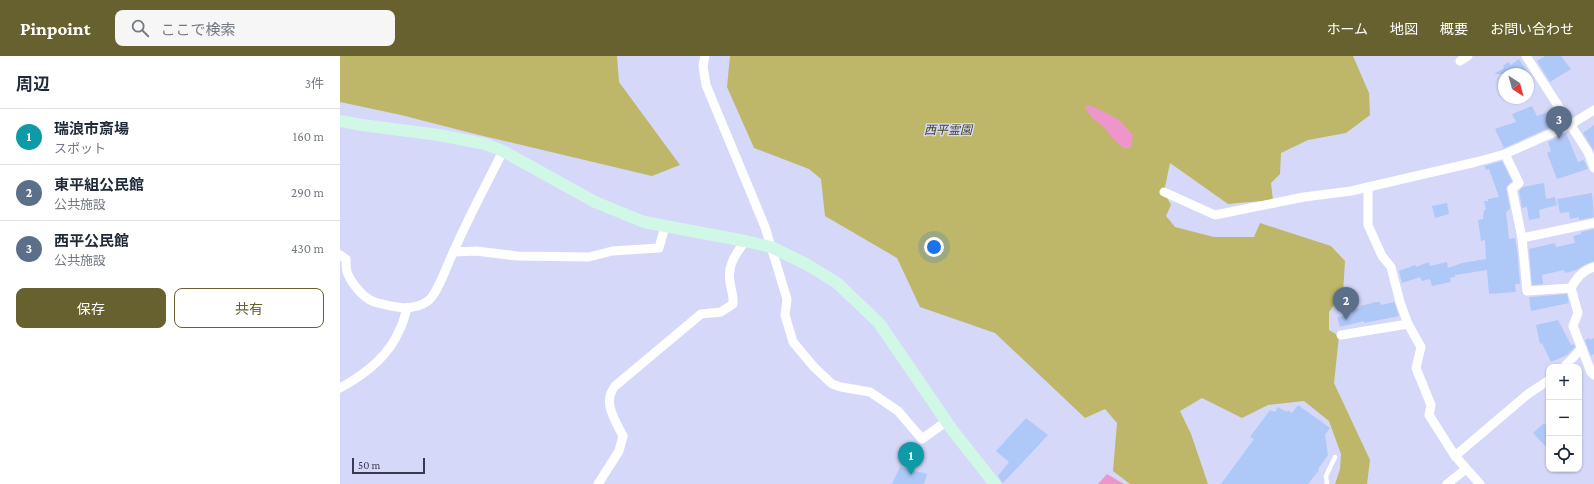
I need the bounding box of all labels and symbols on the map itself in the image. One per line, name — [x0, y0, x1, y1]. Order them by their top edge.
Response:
north arrow — [1498, 68, 1534, 104]
pin: 3 — [1546, 106, 1572, 139]
park label: 西平霊園 — [924, 123, 974, 137]
your location — [924, 237, 944, 257]
pin: 2 — [1333, 287, 1359, 320]
pin: 1 — [898, 442, 924, 475]
scale bar — [352, 456, 425, 475]

